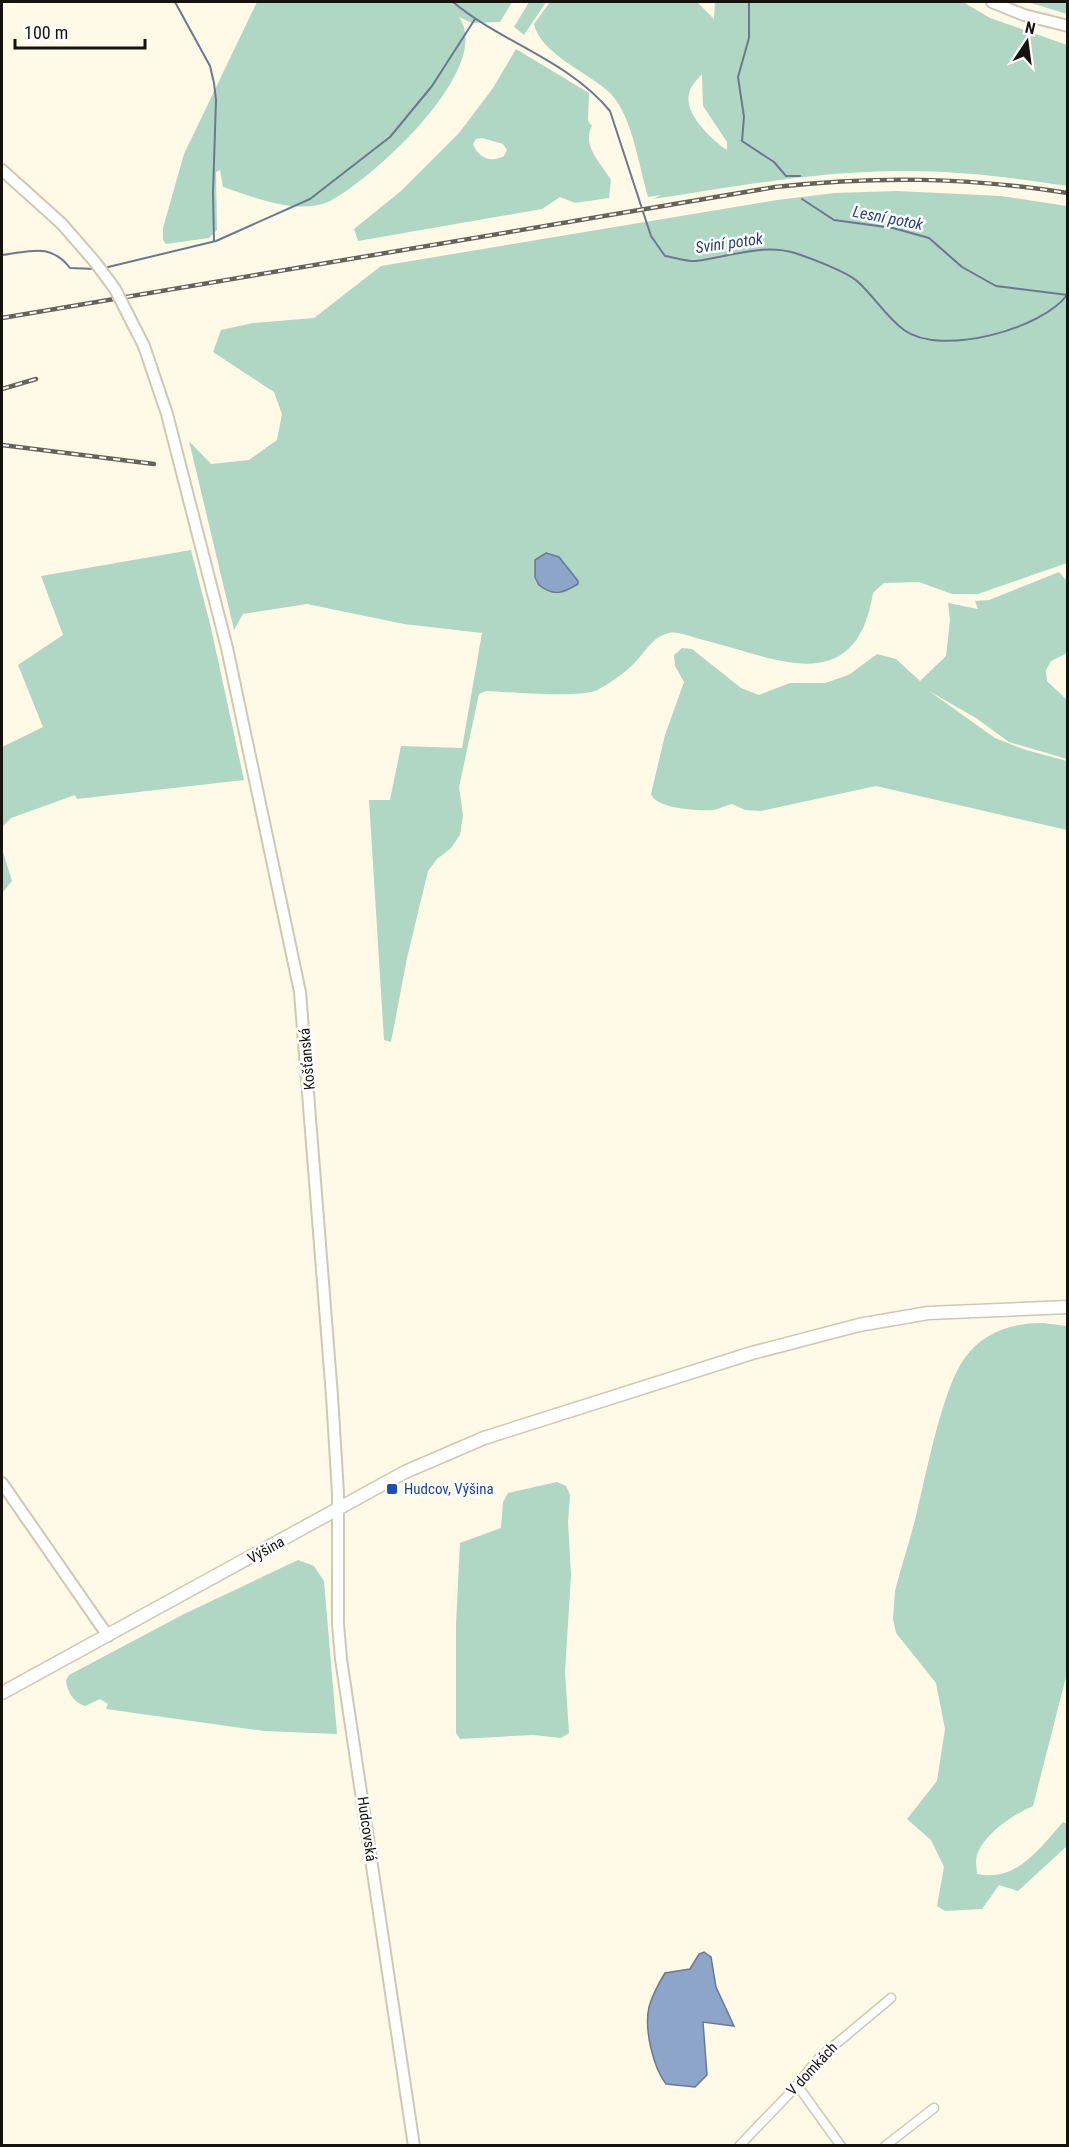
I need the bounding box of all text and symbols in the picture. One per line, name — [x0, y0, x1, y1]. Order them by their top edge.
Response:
scale bar — [15, 12, 146, 50]
north arrow — [997, 12, 1057, 72]
text: N — [1023, 18, 1037, 38]
text: 100 m — [24, 22, 68, 43]
water label: Lesní potok — [851, 202, 926, 234]
water label: Sviní potok — [694, 229, 765, 257]
street label: Košťanská — [295, 1027, 319, 1091]
place label: Hudcov, Výšina — [404, 1480, 494, 1498]
marker: Hudcov, Výšina — [385, 1482, 399, 1496]
street label: Výšina — [244, 1533, 288, 1567]
street label: Hudcovská — [354, 1795, 380, 1863]
street label: V domkách — [783, 2039, 841, 2099]

